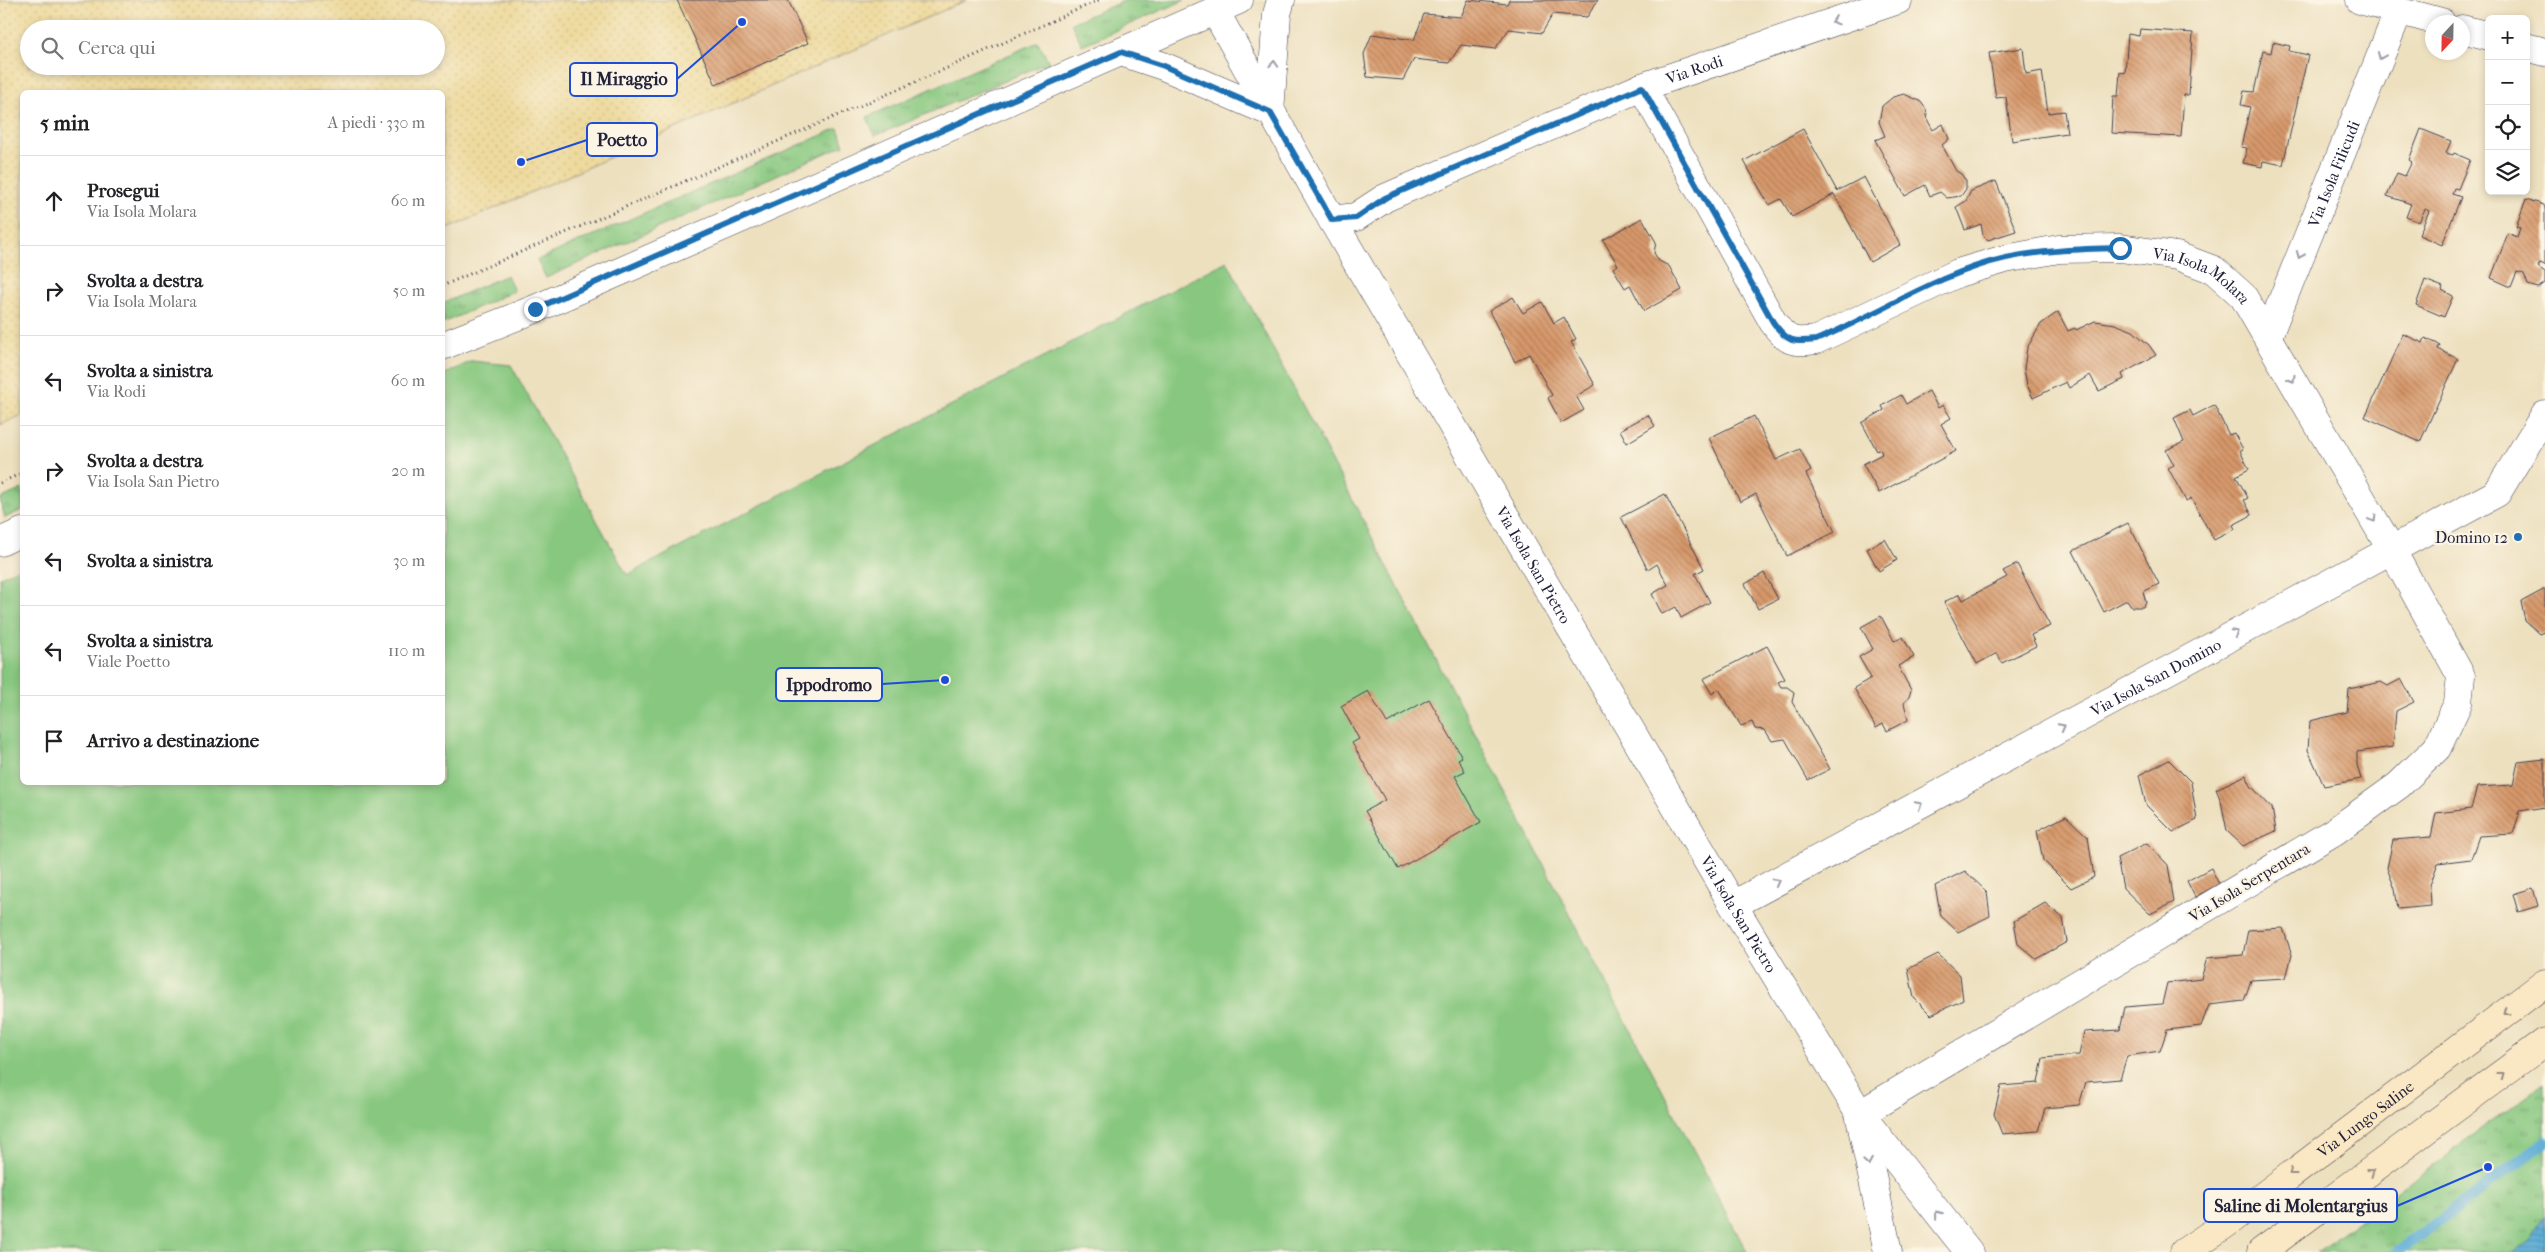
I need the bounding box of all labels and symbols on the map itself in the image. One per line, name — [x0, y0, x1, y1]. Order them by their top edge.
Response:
one-way arrow — [1831, 15, 1840, 25]
north arrow — [2425, 15, 2470, 60]
street label: Via Rodi — [1663, 51, 1726, 89]
one-way arrow — [2377, 51, 2387, 60]
one-way arrow — [1268, 59, 1279, 67]
callout: Il Miraggio — [570, 63, 677, 96]
text: Il Miraggio — [580, 69, 668, 90]
street label: Via Isola Filicudi — [2303, 117, 2364, 231]
callout: Poetto — [587, 123, 657, 156]
text: Poetto — [597, 130, 647, 151]
route start — [2109, 237, 2132, 260]
street label: Via Isola Molara — [2151, 244, 2255, 308]
one-way arrow — [2296, 250, 2307, 259]
route end — [524, 298, 547, 321]
one-way arrow — [2286, 373, 2296, 382]
street label: Via Isola San Pietro — [1491, 502, 1575, 627]
one-way arrow — [2367, 514, 2377, 523]
place label: Domino 12 — [2435, 528, 2508, 547]
marker: Domino 12 — [2512, 531, 2524, 543]
one-way arrow — [2230, 629, 2239, 639]
street label: Via Isola San Domino — [2086, 635, 2224, 721]
callout: Ippodromo — [776, 668, 882, 701]
text: Ippodromo — [786, 675, 872, 696]
one-way arrow — [2057, 723, 2066, 733]
one-way arrow — [1914, 801, 1923, 811]
street label: Via Isola Serpentara — [2184, 838, 2314, 927]
street label: Via Isola San Pietro — [1696, 852, 1781, 976]
one-way arrow — [1771, 878, 1780, 888]
one-way arrow — [2503, 1007, 2512, 1015]
one-way arrow — [2495, 1072, 2504, 1080]
street label: Via Lungo Saline — [2313, 1077, 2418, 1162]
one-way arrow — [1863, 1158, 1873, 1166]
one-way arrow — [2289, 1167, 2298, 1175]
one-way arrow — [2365, 1169, 2375, 1178]
callout: Saline di Molentargius — [2204, 1189, 2397, 1222]
text: Saline di Molentargius — [2214, 1196, 2388, 1217]
one-way arrow — [1936, 1211, 1944, 1220]

